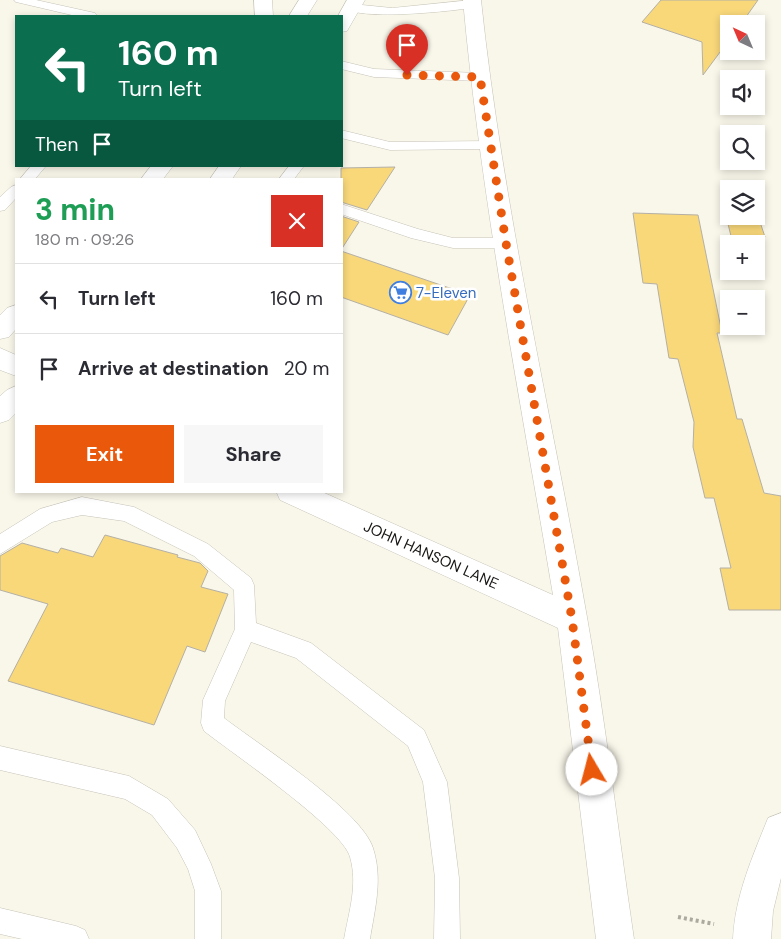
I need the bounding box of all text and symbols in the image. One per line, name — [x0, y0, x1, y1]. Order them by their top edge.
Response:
north arrow — [720, 15, 765, 60]
map controls — [720, 15, 765, 335]
pin — [386, 24, 428, 75]
text: 160 m — [118, 30, 219, 76]
icon: arrive — [393, 31, 421, 59]
icon: left — [35, 35, 100, 100]
button: sound — [720, 70, 765, 115]
text: Turn left — [118, 74, 202, 103]
button: search — [720, 125, 765, 170]
icon: arrive — [88, 130, 116, 158]
text: Then — [35, 132, 78, 157]
button: layers — [720, 180, 765, 225]
text: 3 min — [35, 190, 115, 229]
button: close — [271, 195, 323, 247]
text: 180 m · 09:26 — [35, 229, 134, 250]
button: + — [720, 235, 765, 280]
supermarket icon: 7-Eleven — [388, 281, 412, 305]
place label: 7-Eleven — [416, 283, 476, 303]
icon: left — [35, 285, 63, 313]
text: Turn left — [78, 286, 156, 311]
text: 160 m — [270, 286, 323, 311]
button: − — [720, 290, 765, 335]
icon: arrive — [35, 355, 63, 383]
text: Arrive at destination — [78, 356, 269, 381]
text: 20 m — [284, 356, 330, 381]
button: Exit — [35, 425, 174, 483]
button: Share — [184, 425, 323, 483]
street label: JOHN HANSON LANE — [360, 516, 502, 594]
position arrow — [565, 743, 617, 795]

